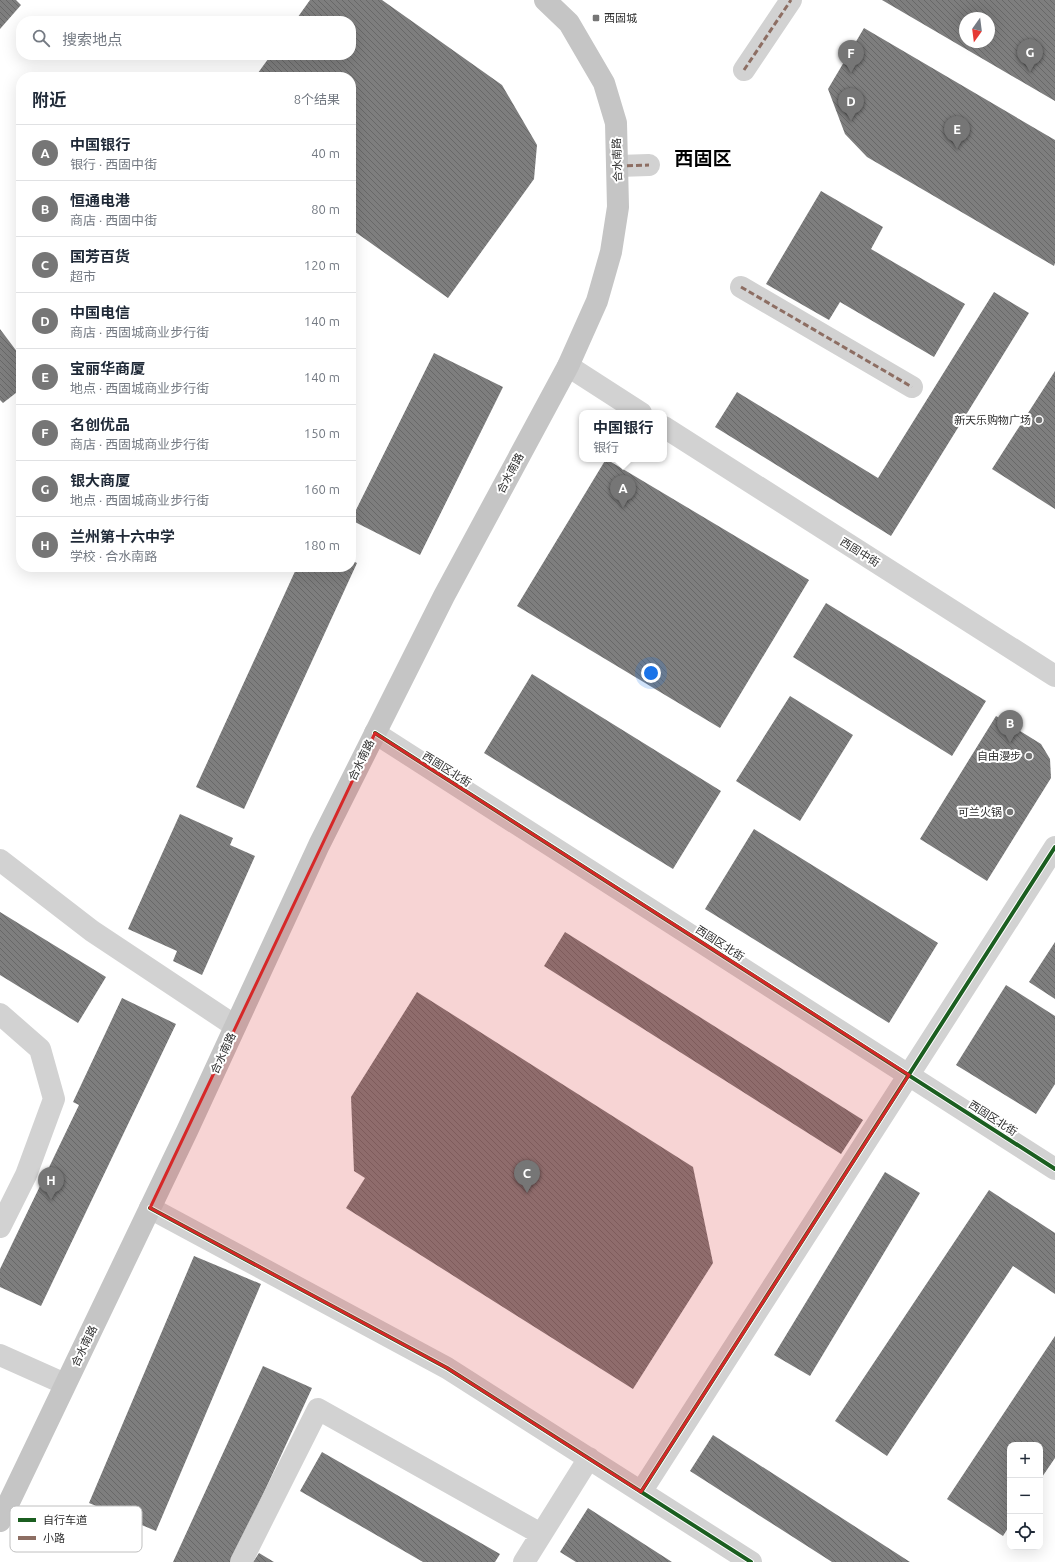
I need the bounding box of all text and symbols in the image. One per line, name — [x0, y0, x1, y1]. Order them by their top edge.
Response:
place label: 西固城 — [604, 12, 637, 24]
north arrow — [959, 12, 995, 48]
marker: 西固城 — [591, 13, 601, 23]
search box — [16, 16, 356, 60]
icon: search — [30, 27, 52, 49]
text: 搜索地点 — [62, 31, 122, 48]
pin: G — [1017, 39, 1043, 72]
pin: F — [838, 40, 864, 73]
pin: D — [838, 88, 864, 121]
text: 附近 — [32, 90, 66, 109]
text: 8个结果 — [294, 92, 340, 106]
pin: E — [944, 116, 970, 149]
text: 中国银行 — [70, 136, 130, 153]
street label: 合水南路 — [610, 138, 624, 182]
text: A — [40, 146, 50, 160]
text: 40 m — [311, 146, 340, 160]
district label: 西固区 — [674, 147, 732, 169]
text: 银行 · 西固中街 — [70, 157, 157, 171]
text: 恒通电港 — [70, 192, 130, 209]
text: B — [41, 202, 49, 216]
text: 80 m — [311, 202, 340, 216]
text: 商店 · 西固中街 — [70, 213, 157, 227]
text: 国芳百货 — [70, 248, 130, 265]
text: C — [41, 258, 49, 272]
text: 120 m — [304, 258, 340, 272]
text: 超市 — [70, 269, 96, 283]
text: 中国电信 — [70, 304, 130, 321]
text: D — [40, 314, 50, 328]
text: 140 m — [304, 314, 340, 328]
text: 商店 · 西固城商业步行街 — [70, 325, 209, 339]
text: 宝丽华商厦 — [70, 360, 145, 377]
text: E — [41, 370, 49, 384]
text: 140 m — [304, 370, 340, 384]
text: 地点 · 西固城商业步行街 — [70, 381, 209, 395]
popup — [579, 410, 667, 462]
place label: 新天乐购物广场 — [954, 414, 1031, 426]
marker: 新天乐购物广场 — [1034, 415, 1044, 425]
text: 名创优品 — [70, 416, 130, 433]
text: 中国银行 — [593, 419, 653, 436]
text: F — [41, 426, 49, 440]
text: 150 m — [304, 426, 340, 440]
text: 商店 · 西固城商业步行街 — [70, 437, 209, 451]
text: 银行 — [593, 440, 619, 454]
street label: 合水南路 — [494, 451, 526, 495]
text: 银大商厦 — [70, 472, 130, 489]
pin: A — [610, 475, 636, 508]
text: G — [41, 482, 50, 496]
text: 160 m — [304, 482, 340, 496]
text: 地点 · 西固城商业步行街 — [70, 493, 209, 507]
text: 兰州第十六中学 — [70, 528, 175, 545]
street label: 西固中街 — [838, 535, 882, 569]
text: H — [40, 538, 50, 552]
text: 180 m — [304, 538, 340, 552]
text: 学校 · 合水南路 — [70, 549, 157, 563]
your location — [641, 663, 661, 683]
pin: B — [997, 710, 1023, 743]
street label: 合水南路 — [346, 738, 376, 782]
street label: 西固区北街 — [420, 749, 474, 789]
place label: 自由漫步 — [977, 750, 1021, 762]
marker: 自由漫步 — [1024, 751, 1034, 761]
place label: 可兰火锅 — [958, 806, 1002, 818]
marker: 可兰火锅 — [1005, 807, 1015, 817]
street label: 西固区北街 — [694, 923, 746, 963]
street label: 合水南路 — [208, 1031, 238, 1075]
street label: 西固区北街 — [967, 1098, 1019, 1138]
pin: C — [514, 1160, 540, 1193]
pin: H — [38, 1167, 64, 1200]
street label: 合水南路 — [69, 1324, 99, 1368]
map controls — [1007, 1442, 1043, 1550]
button: + — [1007, 1442, 1043, 1478]
button: − — [1007, 1478, 1043, 1514]
legend — [10, 1506, 142, 1552]
text: 自行车道 — [43, 1514, 87, 1526]
button: locate — [1007, 1514, 1043, 1550]
text: 小路 — [43, 1532, 65, 1544]

